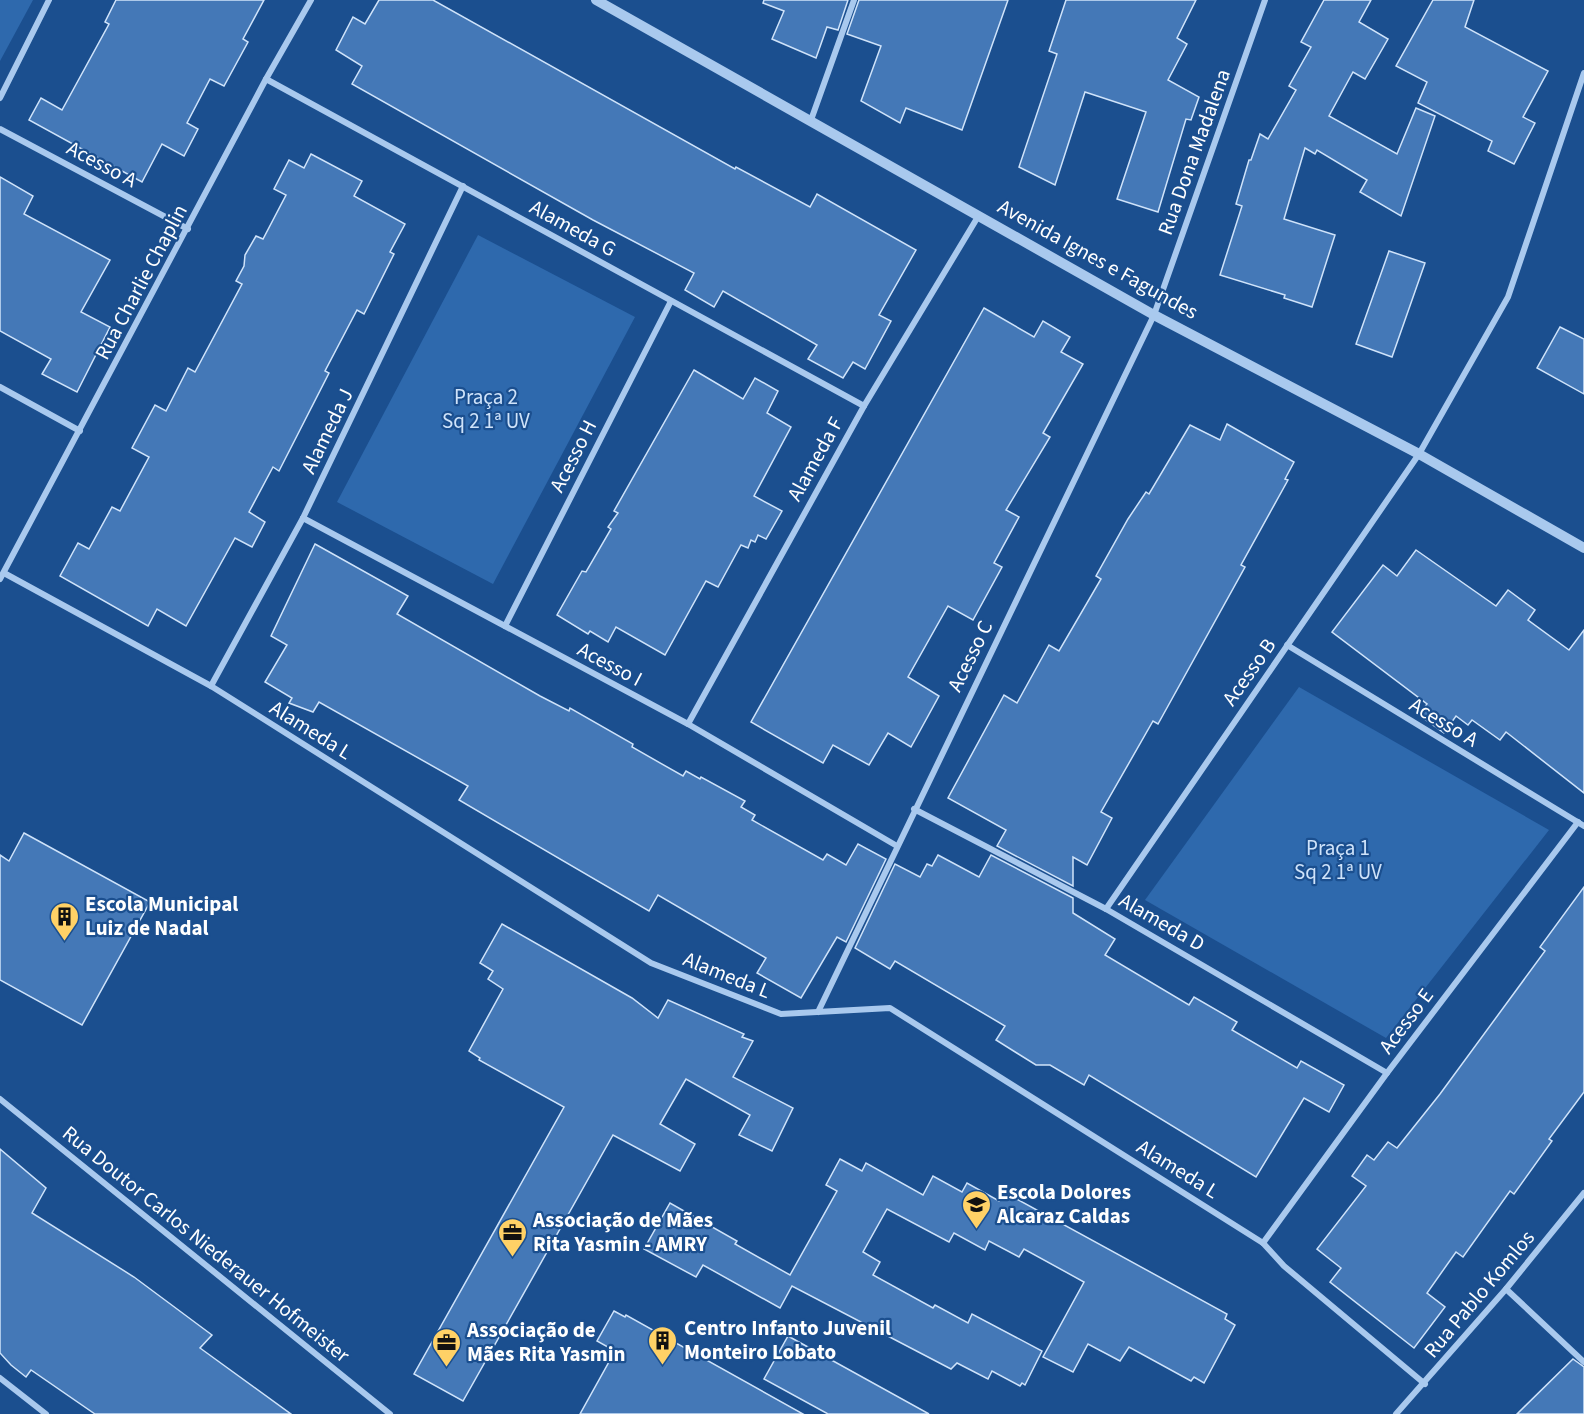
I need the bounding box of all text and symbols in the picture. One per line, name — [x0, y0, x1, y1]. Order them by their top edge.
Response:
street label: Rua Dona Madalena — [1150, 65, 1238, 239]
street label: Acesso A — [62, 133, 143, 195]
street label: Avenida Ignes e Fagundes — [992, 191, 1204, 327]
street label: Alameda G — [524, 192, 622, 264]
street label: Rua Charlie Chaplin — [87, 199, 195, 365]
park label: Praça 2 Sq 2 1ª UV — [442, 382, 530, 436]
street label: Alameda J — [293, 383, 361, 479]
street label: Alameda F — [780, 412, 850, 506]
street label: Acesso H — [542, 415, 604, 497]
street label: Acesso C — [940, 615, 1000, 697]
street label: Acesso B — [1215, 632, 1283, 712]
street label: Acesso I — [572, 634, 648, 694]
street label: Acesso A — [1404, 690, 1485, 755]
street label: Alameda L — [264, 693, 358, 767]
park label: Praça 1 Sq 2 1ª UV — [1294, 833, 1382, 887]
street label: Alameda D — [1114, 885, 1210, 959]
place label: Escola Municipal Luiz de Nadal — [85, 889, 238, 943]
building icon: Escola Municipal Luiz de Nadal — [48, 900, 80, 942]
street label: Alameda L — [679, 944, 775, 1006]
street label: Acesso E — [1371, 982, 1441, 1060]
street label: Rua Doutor Carlos Niederauer Hofmeister — [56, 1118, 357, 1370]
street label: Alameda L — [1131, 1132, 1225, 1206]
place label: Escola Dolores Alcaraz Caldas — [996, 1177, 1131, 1231]
school or university icon: Escola Dolores Alcaraz Caldas — [960, 1188, 992, 1230]
place label: Associação de Mães Rita Yasmin - AMRY — [532, 1205, 713, 1259]
office icon: Associação de Mães Rita Yasmin - AMRY — [496, 1216, 528, 1258]
street label: Rua Pablo Komlos — [1417, 1223, 1542, 1364]
place label: Centro Infanto Juvenil Monteiro Lobato — [684, 1313, 891, 1367]
place label: Associação de Mães Rita Yasmin — [466, 1315, 626, 1369]
building icon: Centro Infanto Juvenil Monteiro Lobato — [647, 1324, 679, 1366]
office icon: Associação de Mães Rita Yasmin — [430, 1326, 462, 1368]

